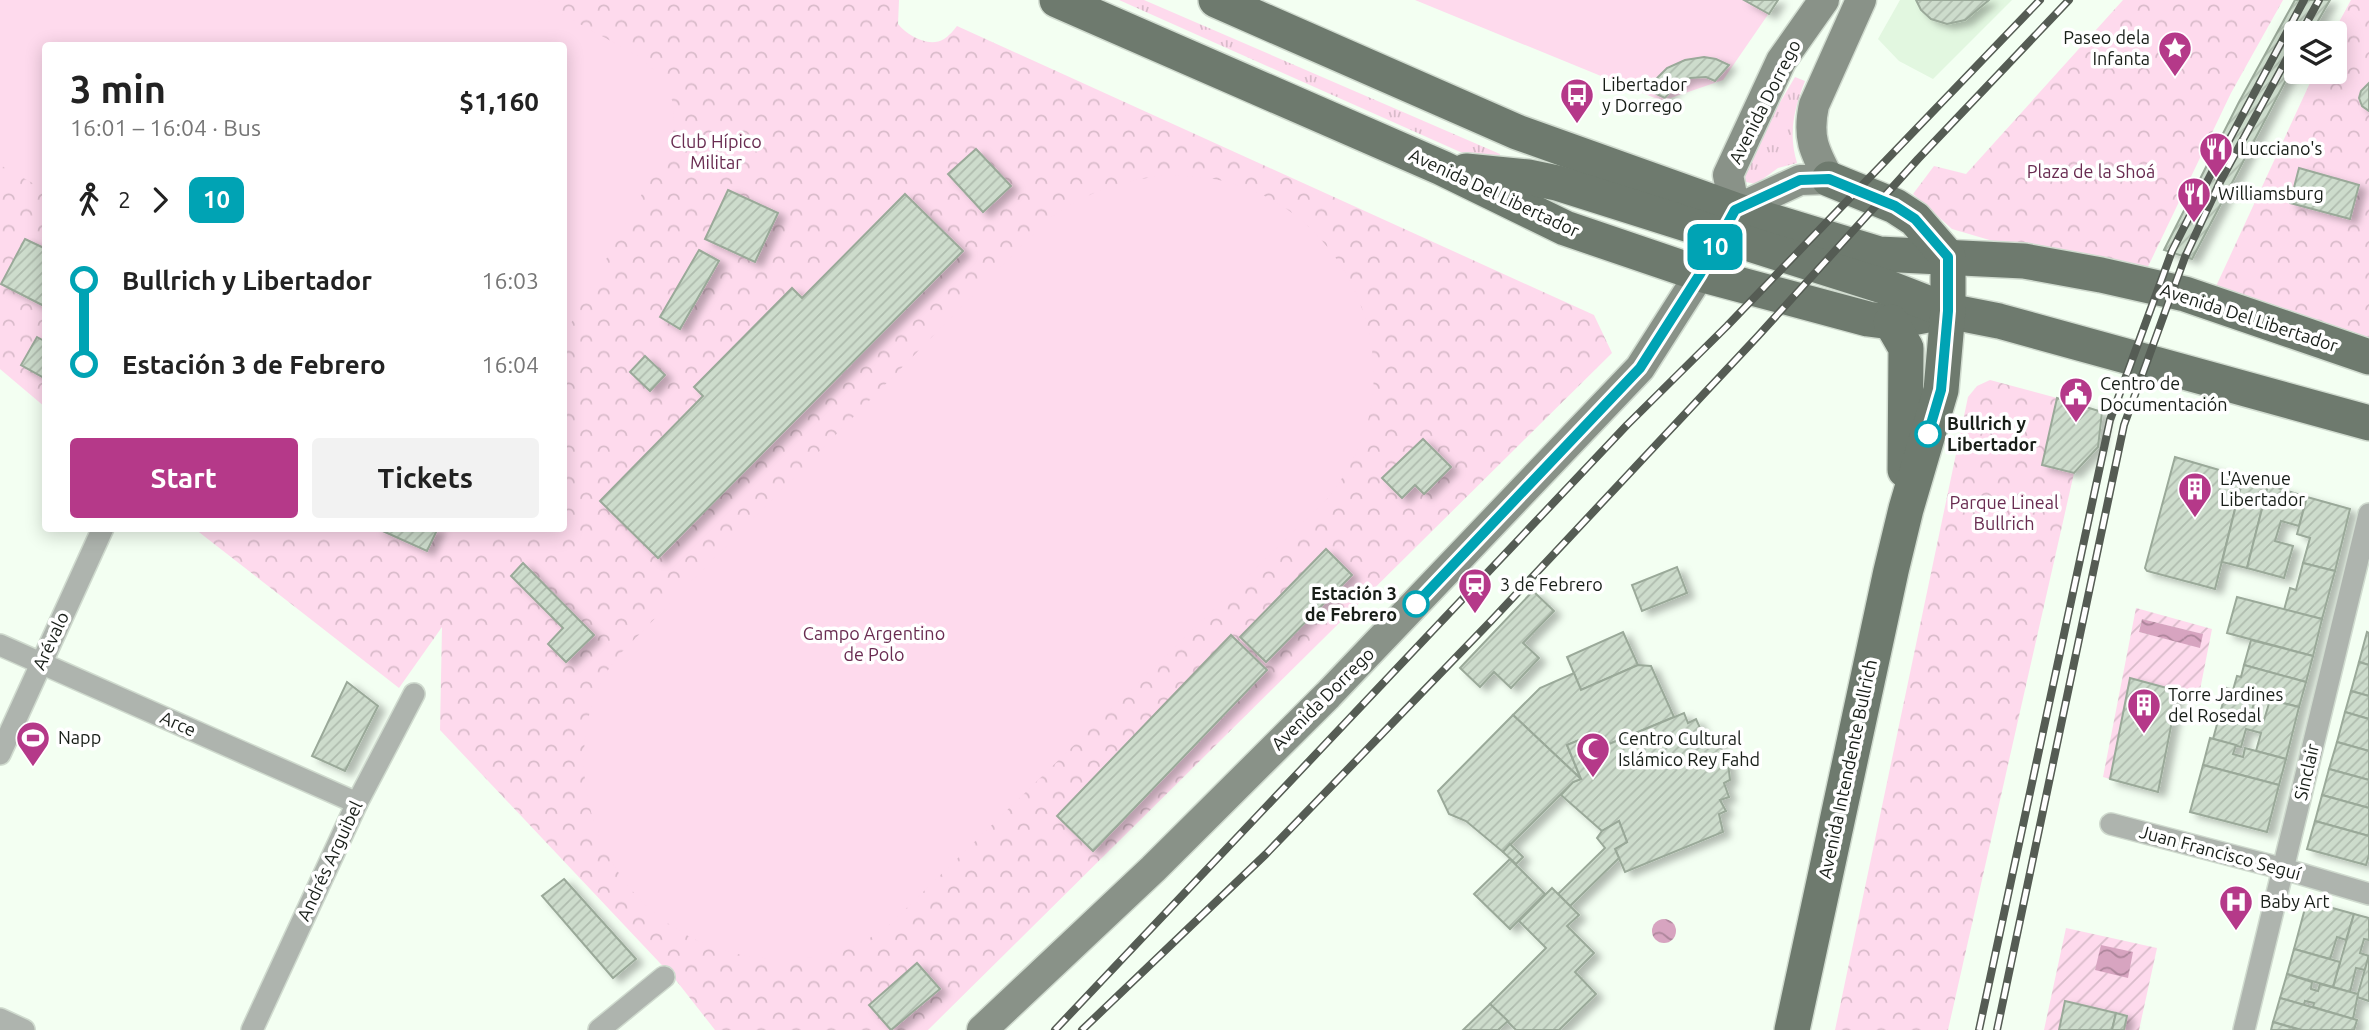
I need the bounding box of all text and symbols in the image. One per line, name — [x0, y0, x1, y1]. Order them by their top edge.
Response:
map controls — [2284, 21, 2347, 84]
button: layers — [2284, 21, 2347, 84]
place label: Paseo dela Infanta — [2063, 27, 2150, 68]
place icon: Paseo dela Infanta — [2156, 29, 2194, 78]
street label: Avenida Dorrego — [1724, 36, 1804, 167]
text: 3 min — [70, 68, 166, 110]
place label: Libertador y Dorrego — [1602, 74, 1687, 115]
bus stop icon: Libertador y Dorrego — [1558, 76, 1596, 125]
text: $1,160 — [459, 87, 539, 116]
text: 16:01 – 16:04 · Bus — [70, 115, 261, 140]
restaurant icon: Lucciano's — [2197, 130, 2235, 179]
park label: Club Hípico Militar — [670, 131, 762, 172]
place label: Lucciano's — [2240, 138, 2323, 158]
street label: Avenida Del Libertador — [1406, 144, 1583, 240]
park label: Plaza de la Shoá — [2027, 161, 2155, 181]
restaurant icon: Williamsburg — [2175, 175, 2213, 224]
icon: walk — [70, 181, 108, 219]
icon: forward — [141, 181, 179, 219]
place label: Williamsburg — [2218, 183, 2324, 203]
text: 10 — [203, 186, 230, 213]
text: 2 — [118, 187, 131, 212]
line badge: 10 — [1684, 224, 1746, 270]
text: 10 — [1701, 233, 1729, 260]
text: Bullrich y Libertador — [122, 266, 372, 295]
text: 16:03 — [481, 268, 539, 293]
street label: Avenida Del Libertador — [2158, 279, 2341, 355]
text: Estación 3 de Febrero — [122, 350, 386, 379]
text: 16:04 — [481, 352, 539, 377]
place label: Centro de Documentación — [2100, 373, 2227, 414]
public building icon: Centro de Documentación — [2057, 375, 2095, 424]
place label: Bullrich y Libertador — [1947, 413, 2037, 454]
marker: Bullrich y Libertador — [1915, 421, 1941, 447]
button: Start — [70, 438, 298, 518]
button: Tickets — [312, 438, 539, 518]
place label: L'Avenue Libertador — [2220, 468, 2305, 509]
building icon: L'Avenue Libertador — [2176, 470, 2214, 519]
park label: Parque Lineal Bullrich — [1949, 492, 2059, 533]
station icon: 3 de Febrero — [1456, 566, 1494, 615]
place label: 3 de Febrero — [1500, 574, 1603, 594]
place label: Estación 3 de Febrero — [1305, 583, 1397, 624]
marker: Estación 3 de Febrero — [1403, 591, 1429, 617]
street label: Arévalo — [28, 608, 72, 673]
park label: Campo Argentino de Polo — [803, 623, 945, 664]
street label: Avenida Dorrego — [1267, 643, 1378, 754]
street label: Avenida Intendente Bullrich — [1814, 657, 1880, 880]
place label: Torre Jardines del Rosedal — [2168, 684, 2283, 725]
building icon: Torre Jardines del Rosedal — [2125, 686, 2163, 735]
street label: Arce — [158, 706, 199, 740]
sports icon: Napp — [14, 719, 52, 768]
place label: Napp — [58, 727, 101, 747]
place label: Centro Cultural Islámico Rey Fahd — [1618, 728, 1760, 769]
mosque icon: Centro Cultural Islámico Rey Fahd — [1574, 730, 1612, 779]
street label: Sinclair — [2290, 741, 2322, 802]
street label: Andrés Arguibel — [293, 797, 366, 924]
street label: Juan Francisco Seguí — [2137, 821, 2304, 883]
hospital icon: Baby Art — [2217, 883, 2255, 932]
place label: Baby Art — [2260, 891, 2330, 911]

